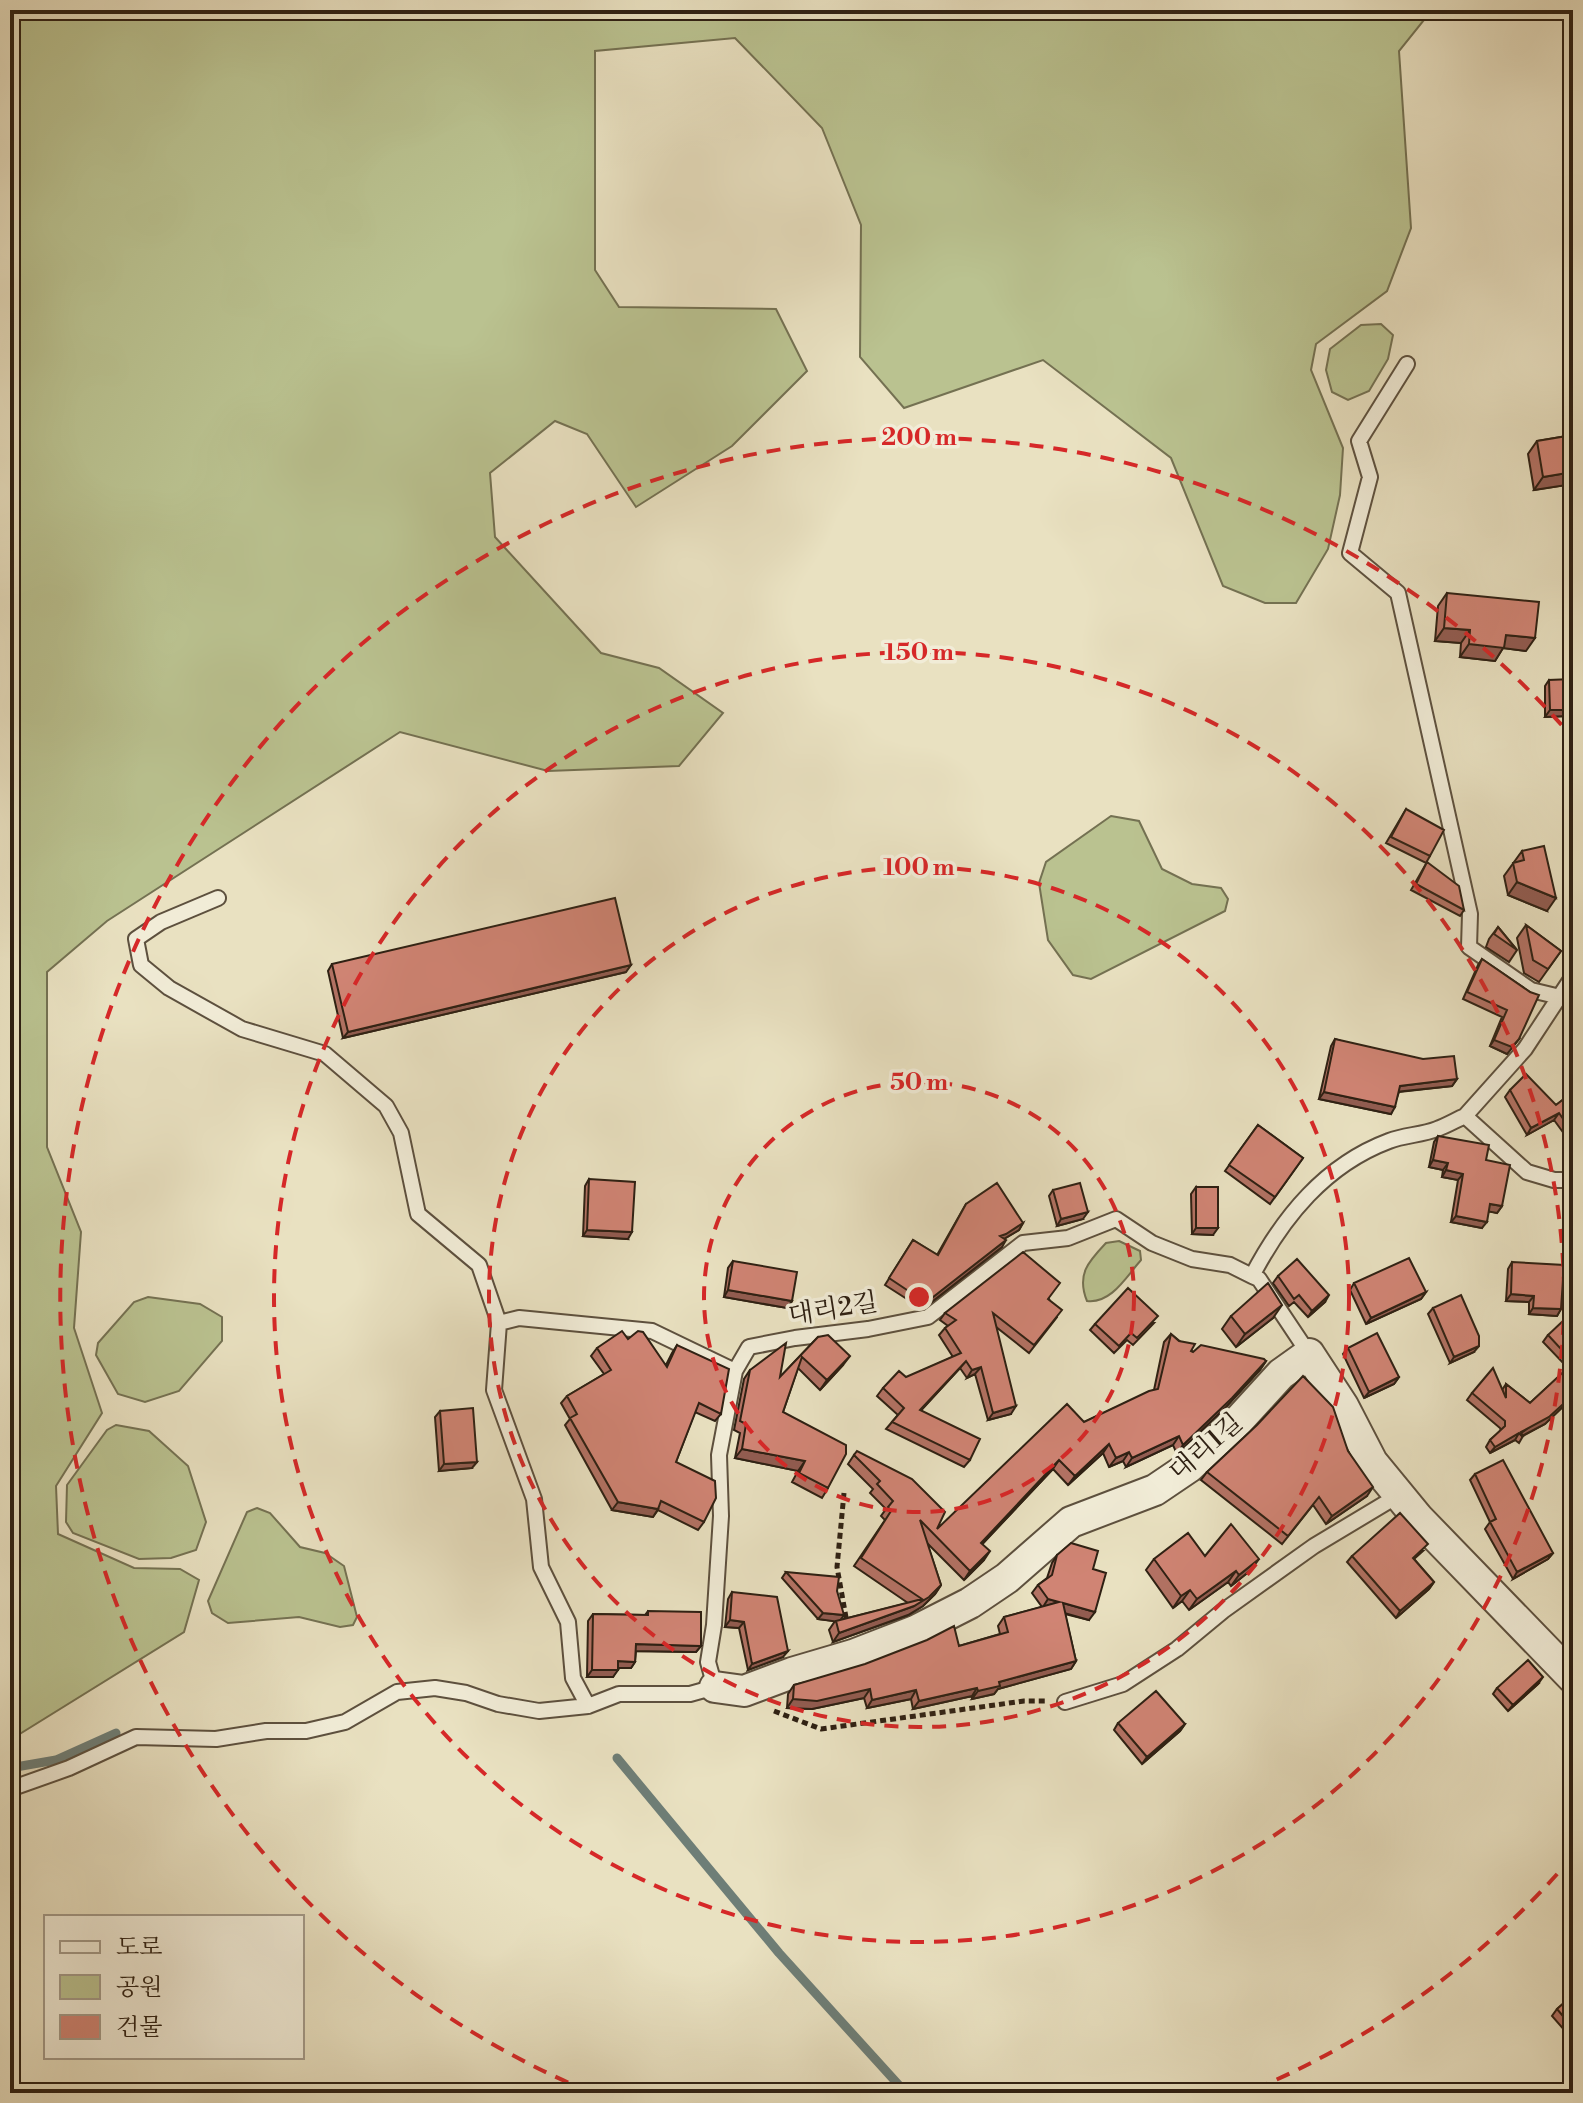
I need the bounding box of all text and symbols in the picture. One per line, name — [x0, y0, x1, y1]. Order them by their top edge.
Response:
text: 200 m — [881, 423, 957, 453]
text: 150 m — [884, 638, 954, 668]
text: 100 m — [883, 853, 955, 883]
text: 50 m — [890, 1068, 948, 1098]
centre of rings — [905, 1283, 933, 1311]
street label: 대리2길 — [786, 1286, 880, 1332]
street label: 대리1길 — [1163, 1407, 1249, 1487]
legend — [44, 1915, 304, 2059]
text: 도로 — [116, 1933, 162, 1963]
text: 공원 — [116, 1973, 162, 2003]
text: 건물 — [116, 2013, 162, 2043]

